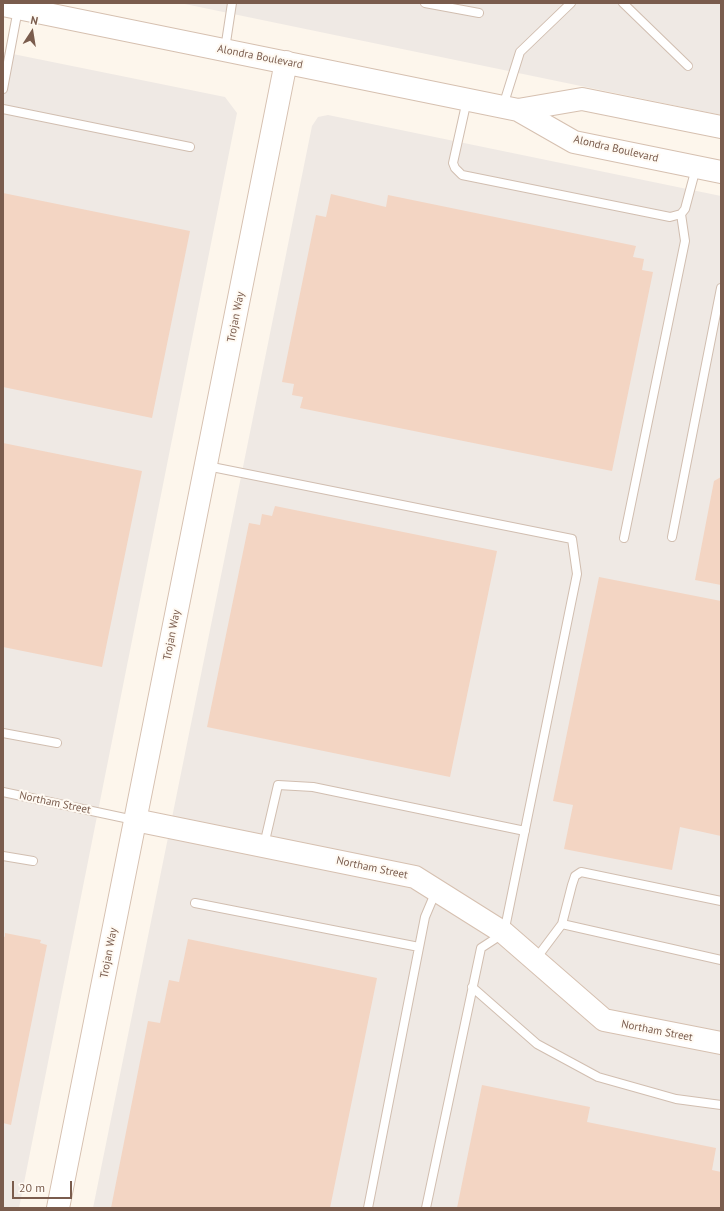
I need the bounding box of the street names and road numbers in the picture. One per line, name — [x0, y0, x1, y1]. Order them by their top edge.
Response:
street label: Alondra Boulevard — [216, 42, 304, 72]
street label: Alondra Boulevard — [572, 133, 660, 165]
street label: Trojan Way — [225, 291, 247, 343]
street label: Trojan Way — [161, 609, 183, 661]
street label: Northam Street — [18, 789, 92, 817]
street label: Northam Street — [335, 854, 409, 882]
street label: Trojan Way — [98, 927, 120, 979]
street label: Northam Street — [620, 1018, 694, 1044]

